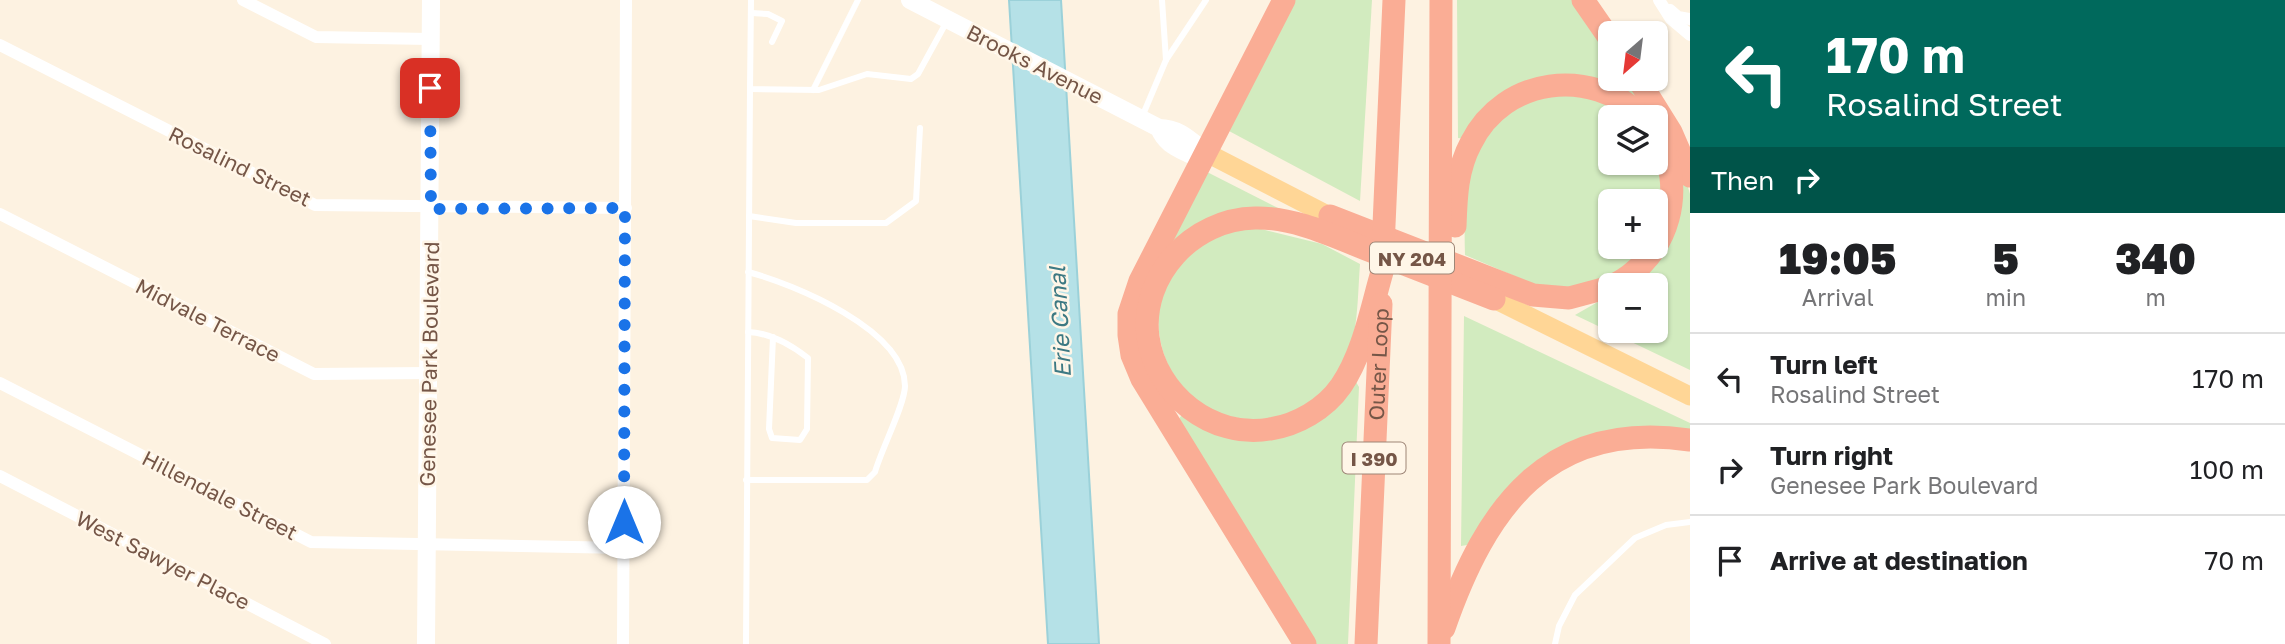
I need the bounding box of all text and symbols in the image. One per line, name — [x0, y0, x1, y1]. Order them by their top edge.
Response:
street label: Brooks Avenue — [962, 18, 1108, 110]
north arrow — [1598, 21, 1668, 91]
map controls — [1598, 21, 1668, 343]
text: 170 m — [1826, 25, 1965, 84]
icon: left — [1711, 28, 1802, 119]
pin — [400, 58, 460, 118]
icon: arrive — [411, 69, 449, 107]
text: Rosalind Street — [1826, 85, 2063, 123]
button: layers — [1598, 105, 1668, 175]
street label: Rosalind Street — [165, 120, 315, 212]
icon: right — [1788, 161, 1826, 199]
text: Then — [1711, 165, 1774, 196]
button: + — [1598, 189, 1668, 259]
text: 19:05 — [1779, 233, 1897, 283]
text: 5 — [1993, 233, 2019, 283]
text: 340 — [2115, 233, 2196, 283]
street label: Genesee Park Boulevard — [414, 241, 444, 487]
road number: NY 204 — [1370, 242, 1454, 274]
water label: Erie Canal — [1042, 264, 1076, 378]
street label: Midvale Terrace — [131, 272, 285, 368]
button: − — [1598, 273, 1668, 343]
text: Arrival — [1802, 283, 1874, 311]
text: min — [1986, 283, 2026, 311]
text: m — [2145, 283, 2166, 311]
street label: Outer Loop — [1363, 308, 1394, 421]
text: Turn left — [1770, 349, 1878, 380]
icon: left — [1711, 360, 1749, 398]
text: 170 m — [2192, 363, 2264, 394]
text: Rosalind Street — [1770, 380, 1940, 408]
text: Turn right — [1770, 440, 1893, 471]
road number: I 390 — [1342, 442, 1406, 474]
street label: Hillendale Street — [138, 445, 302, 545]
icon: right — [1711, 451, 1749, 489]
text: 100 m — [2190, 454, 2264, 485]
text: Genesee Park Boulevard — [1770, 471, 2038, 499]
position arrow — [587, 485, 661, 559]
street label: West Sawyer Place — [72, 505, 254, 615]
icon: arrive — [1711, 542, 1749, 580]
text: Arrive at destination — [1770, 545, 2028, 576]
text: 70 m — [2205, 545, 2264, 576]

